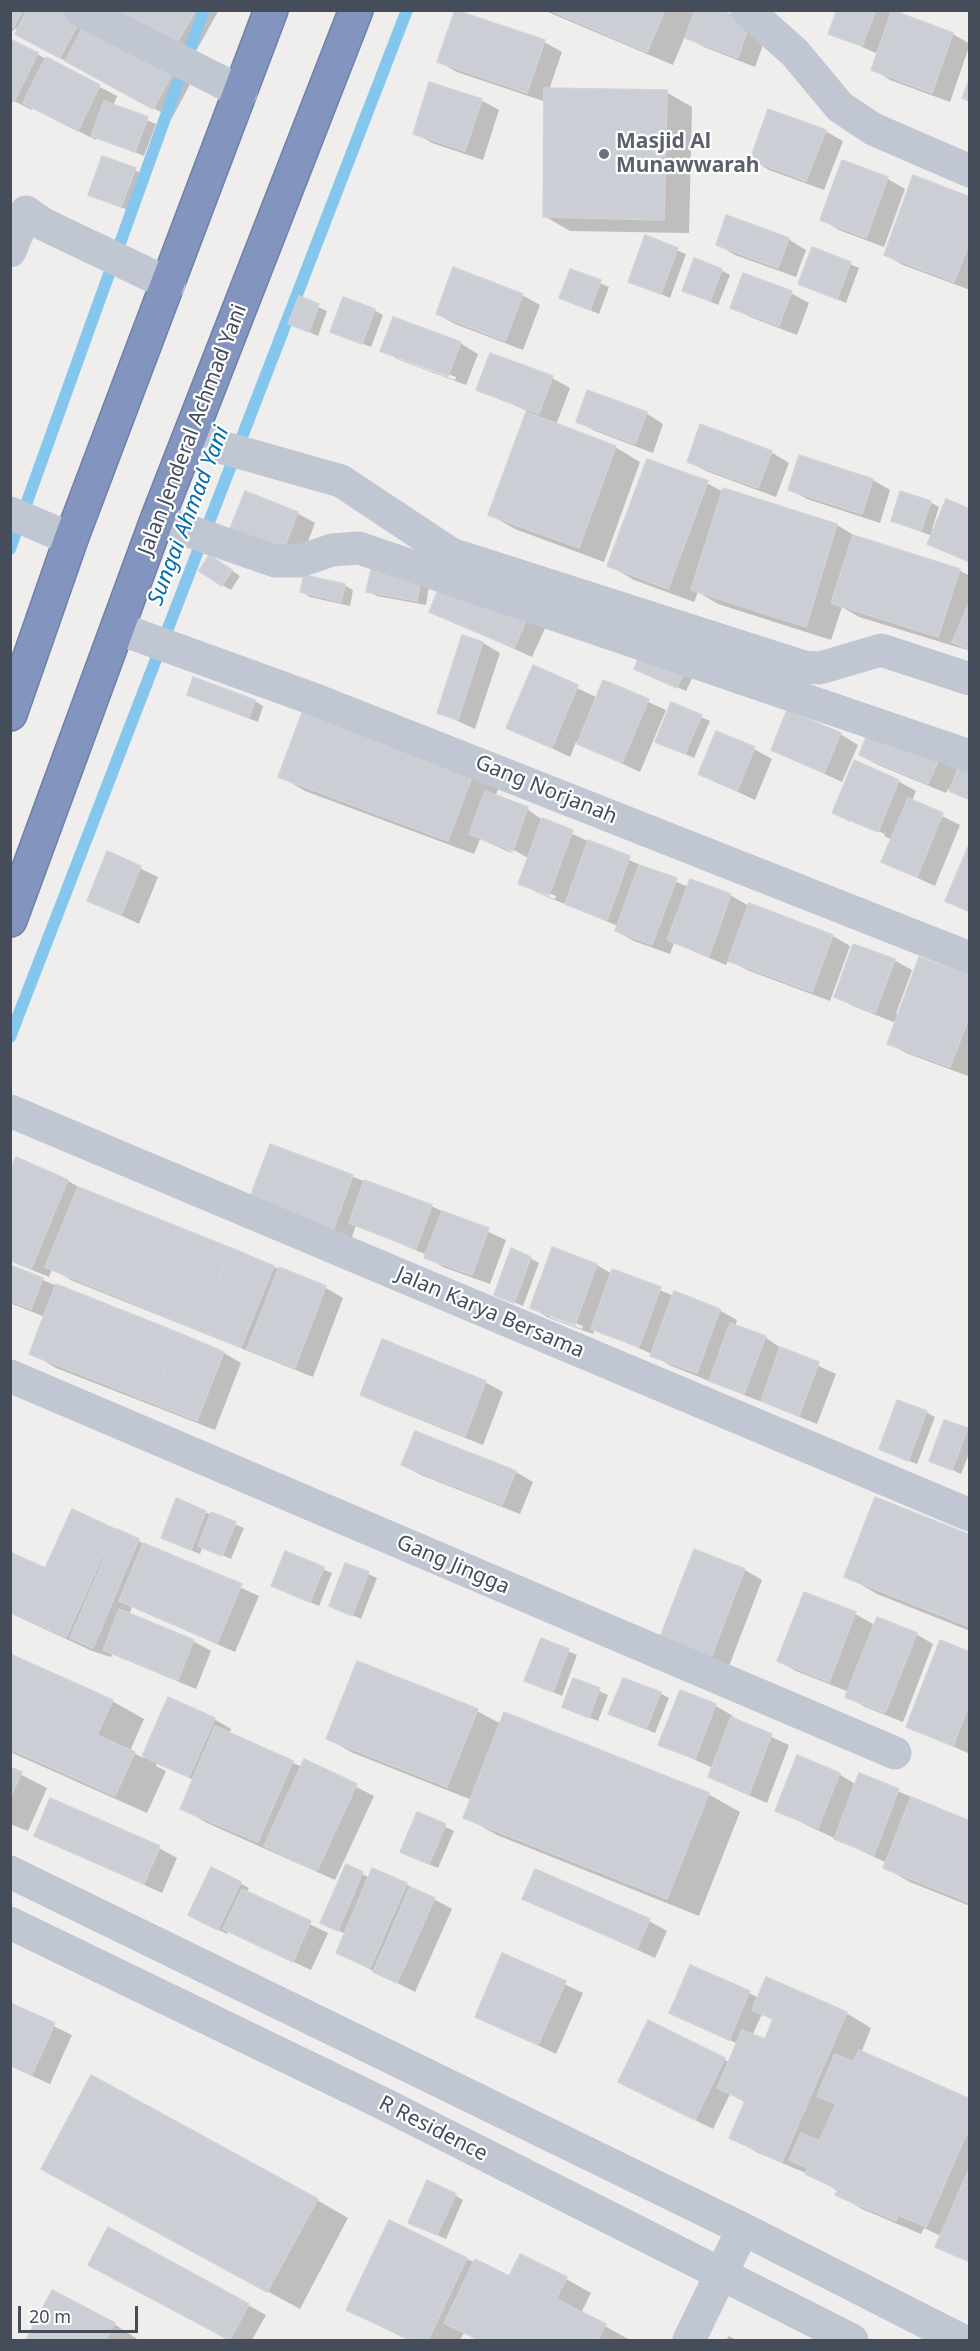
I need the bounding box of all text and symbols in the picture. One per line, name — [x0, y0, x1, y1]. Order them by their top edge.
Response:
place label: Masjid Al Munawwarah — [616, 129, 759, 179]
marker: Masjid Al Munawwarah — [597, 147, 611, 161]
street label: Jalan Jenderal Achmad Yani — [133, 301, 253, 559]
water label: Sungai Ahmad Yani — [143, 423, 235, 609]
street label: Gang Norjanah — [471, 750, 621, 830]
street label: Jalan Karya Bersama — [392, 1262, 588, 1364]
street label: Gang Jingga — [393, 1530, 513, 1600]
street label: R Residence — [374, 2091, 492, 2167]
scale bar — [21, 2294, 141, 2332]
text: 20 m — [29, 2304, 71, 2328]

